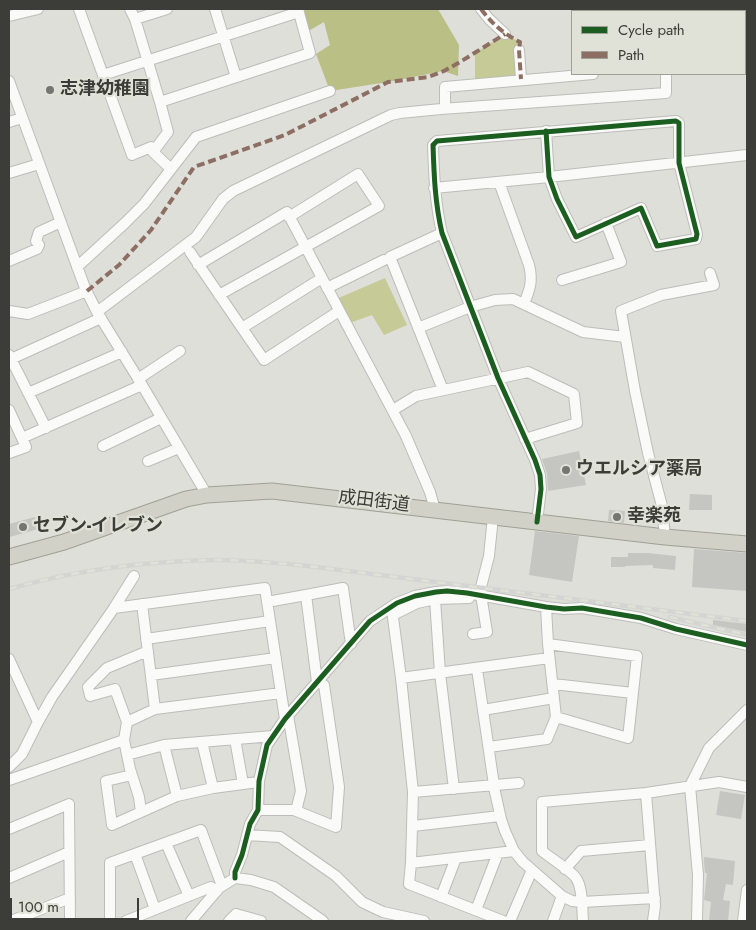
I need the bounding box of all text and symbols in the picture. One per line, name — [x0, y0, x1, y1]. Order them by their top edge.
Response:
legend — [571, 10, 746, 75]
text: Cycle path — [618, 19, 685, 41]
text: Path — [618, 44, 644, 66]
place label: 志津幼稚園 — [60, 79, 150, 101]
marker: 志津幼稚園 — [44, 84, 56, 96]
place label: ウエルシア薬局 — [576, 459, 702, 481]
marker: ウエルシア薬局 — [560, 464, 572, 476]
street label: 成田街道 — [337, 487, 411, 517]
place label: 幸楽苑 — [627, 506, 681, 528]
marker: 幸楽苑 — [611, 511, 623, 523]
place label: セブン-イレブン — [33, 516, 163, 538]
marker: セブン-イレブン — [17, 521, 29, 533]
scale bar — [12, 888, 141, 920]
text: 100 m — [18, 896, 59, 918]

